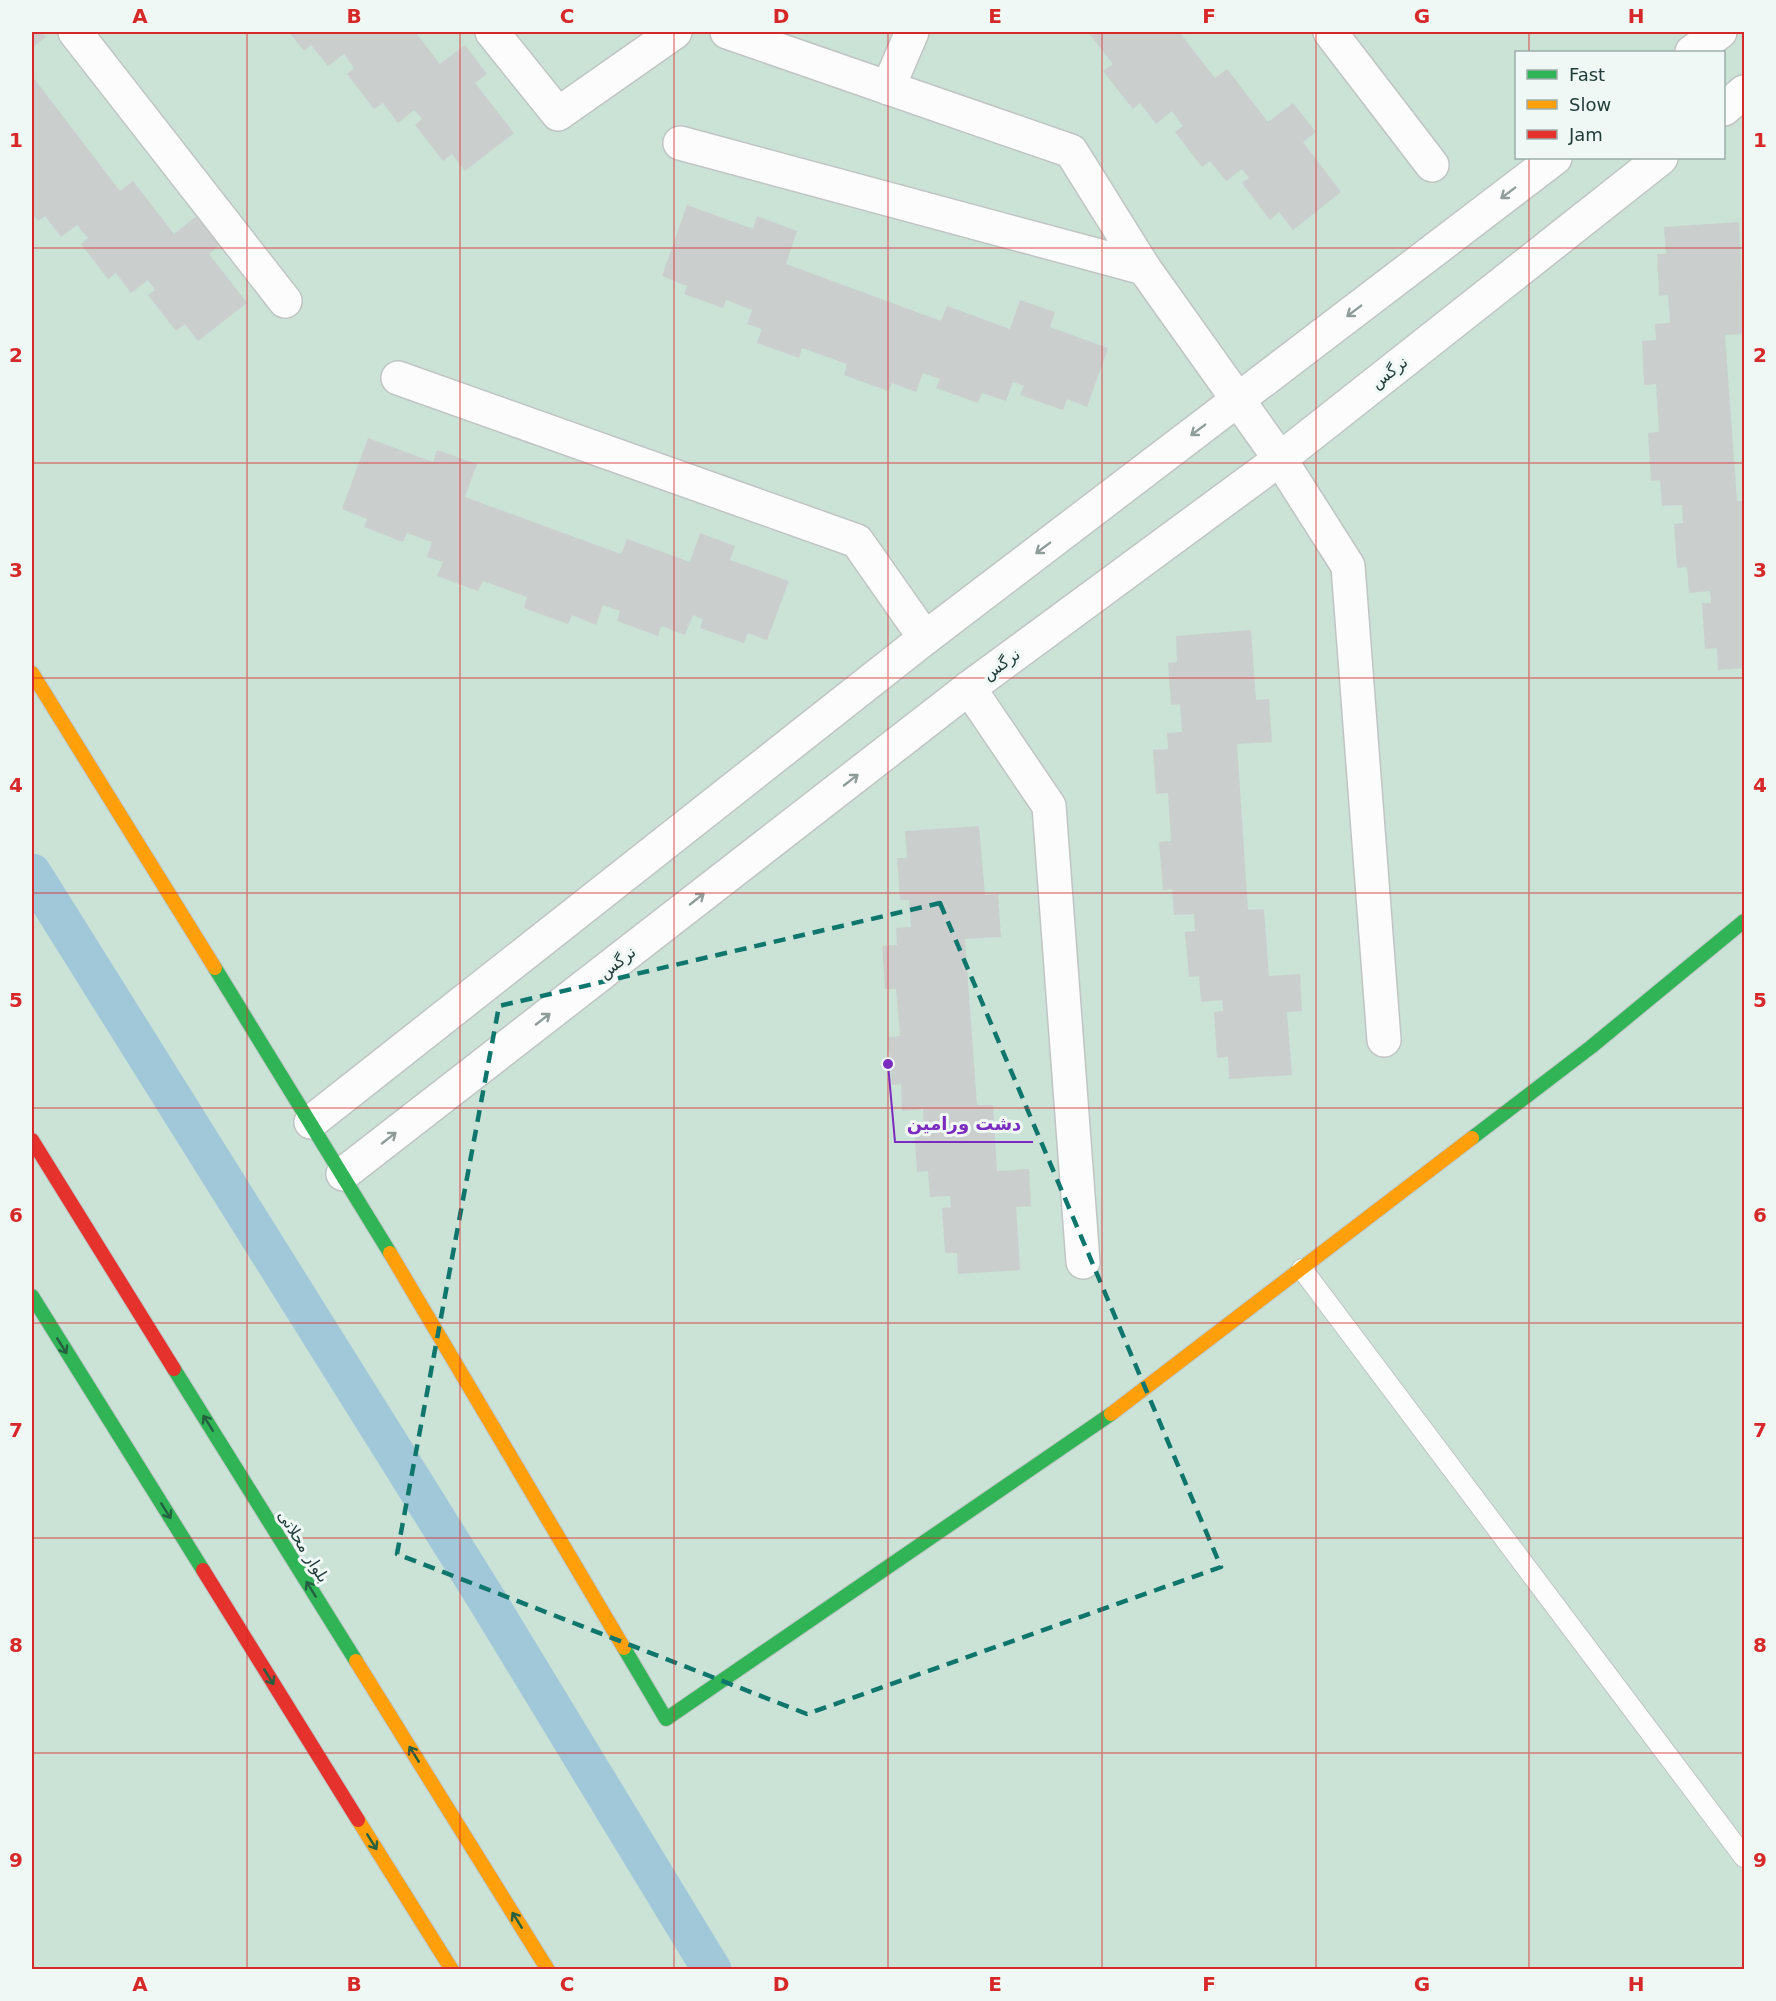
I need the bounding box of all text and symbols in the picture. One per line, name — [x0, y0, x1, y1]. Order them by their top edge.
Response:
text: A — [132, 4, 148, 28]
text: B — [346, 4, 362, 28]
text: C — [560, 4, 574, 28]
text: D — [773, 4, 789, 28]
text: E — [988, 4, 1002, 28]
text: F — [1202, 4, 1216, 28]
text: G — [1414, 4, 1430, 28]
text: H — [1628, 4, 1644, 28]
legend — [1515, 51, 1725, 159]
text: Fast — [1569, 64, 1605, 85]
text: Slow — [1569, 94, 1611, 115]
text: Jam — [1568, 124, 1603, 145]
text: 1 — [9, 128, 23, 152]
text: 1 — [1753, 128, 1767, 152]
one-way arrow — [1501, 187, 1517, 199]
one-way arrow — [1346, 305, 1362, 318]
text: 2 — [9, 343, 23, 367]
text: 2 — [1753, 343, 1767, 367]
street label: نرگس — [1367, 352, 1412, 393]
one-way arrow — [1191, 423, 1207, 436]
one-way arrow — [1036, 541, 1052, 554]
text: 3 — [9, 558, 23, 582]
text: 3 — [1753, 558, 1767, 582]
street label: نرگس — [979, 645, 1024, 685]
text: 4 — [9, 773, 23, 797]
one-way arrow — [843, 773, 859, 786]
text: 4 — [1753, 773, 1767, 797]
one-way arrow — [689, 893, 705, 906]
street label: نرگس — [595, 942, 640, 983]
text: 5 — [9, 988, 23, 1012]
text: 5 — [1753, 988, 1767, 1012]
one-way arrow — [535, 1012, 551, 1025]
callout: دشت ورامین — [895, 1106, 1033, 1142]
text: دشت ورامین — [907, 1113, 1021, 1135]
one-way arrow — [381, 1132, 397, 1145]
text: 6 — [9, 1203, 23, 1227]
text: 6 — [1753, 1203, 1767, 1227]
one-way arrow — [57, 1337, 69, 1354]
one-way arrow — [201, 1415, 213, 1432]
text: 7 — [9, 1418, 23, 1442]
text: 7 — [1753, 1418, 1767, 1442]
one-way arrow — [160, 1502, 172, 1519]
street label: بلوار محلاتی — [273, 1507, 333, 1586]
one-way arrow — [304, 1581, 316, 1598]
text: 8 — [9, 1633, 23, 1657]
text: 8 — [1753, 1633, 1767, 1657]
one-way arrow — [263, 1668, 275, 1685]
one-way arrow — [407, 1746, 419, 1763]
one-way arrow — [367, 1833, 379, 1850]
text: 9 — [9, 1848, 23, 1872]
text: 9 — [1753, 1848, 1767, 1872]
one-way arrow — [510, 1912, 522, 1929]
text: A — [132, 1972, 148, 1996]
text: B — [346, 1972, 362, 1996]
text: C — [560, 1972, 574, 1996]
text: D — [773, 1972, 789, 1996]
text: E — [988, 1972, 1002, 1996]
text: F — [1202, 1972, 1216, 1996]
text: G — [1414, 1972, 1430, 1996]
text: H — [1628, 1972, 1644, 1996]

